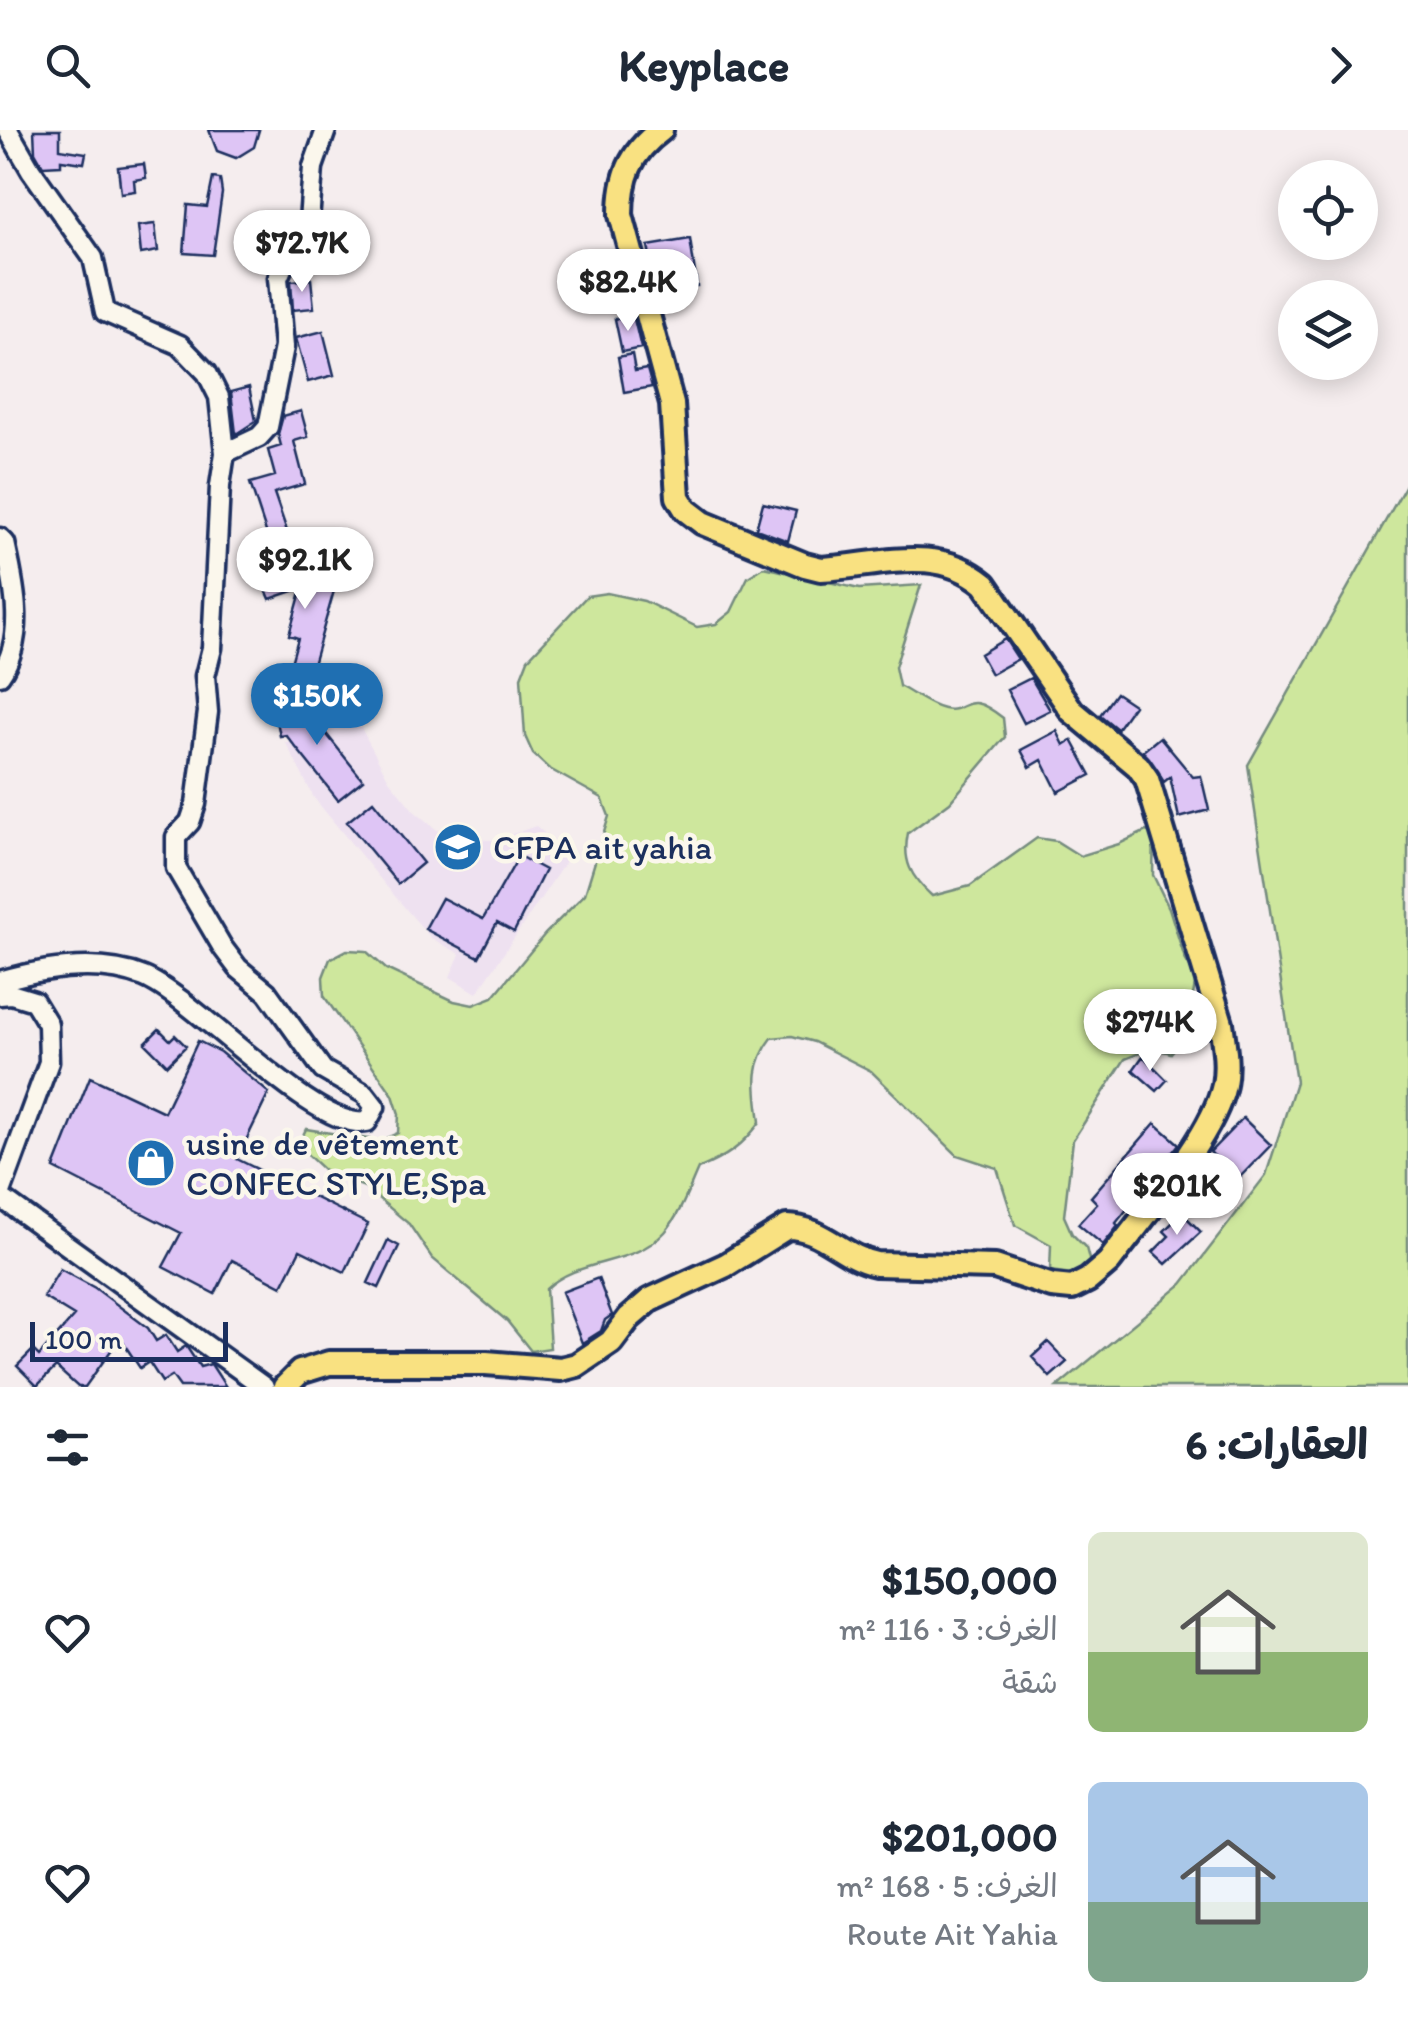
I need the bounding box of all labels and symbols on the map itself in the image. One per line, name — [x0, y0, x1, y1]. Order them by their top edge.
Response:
pin: $72.7K — [221, 210, 383, 295]
pin: $82.4K — [547, 249, 709, 334]
pin: $92.1K — [224, 527, 386, 612]
pin: $150K — [247, 663, 387, 748]
school or university icon: CFPA ait yahia — [432, 821, 484, 873]
place label: CFPA ait yahia — [493, 826, 712, 868]
pin: $274K — [1080, 989, 1220, 1074]
place label: usine de vêtement CONFEC STYLE,Spa — [186, 1122, 486, 1204]
shop icon: usine de vêtement CONFEC STYLE,Spa — [125, 1137, 177, 1189]
pin: $201K — [1107, 1153, 1247, 1238]
scale bar — [30, 1317, 228, 1362]

